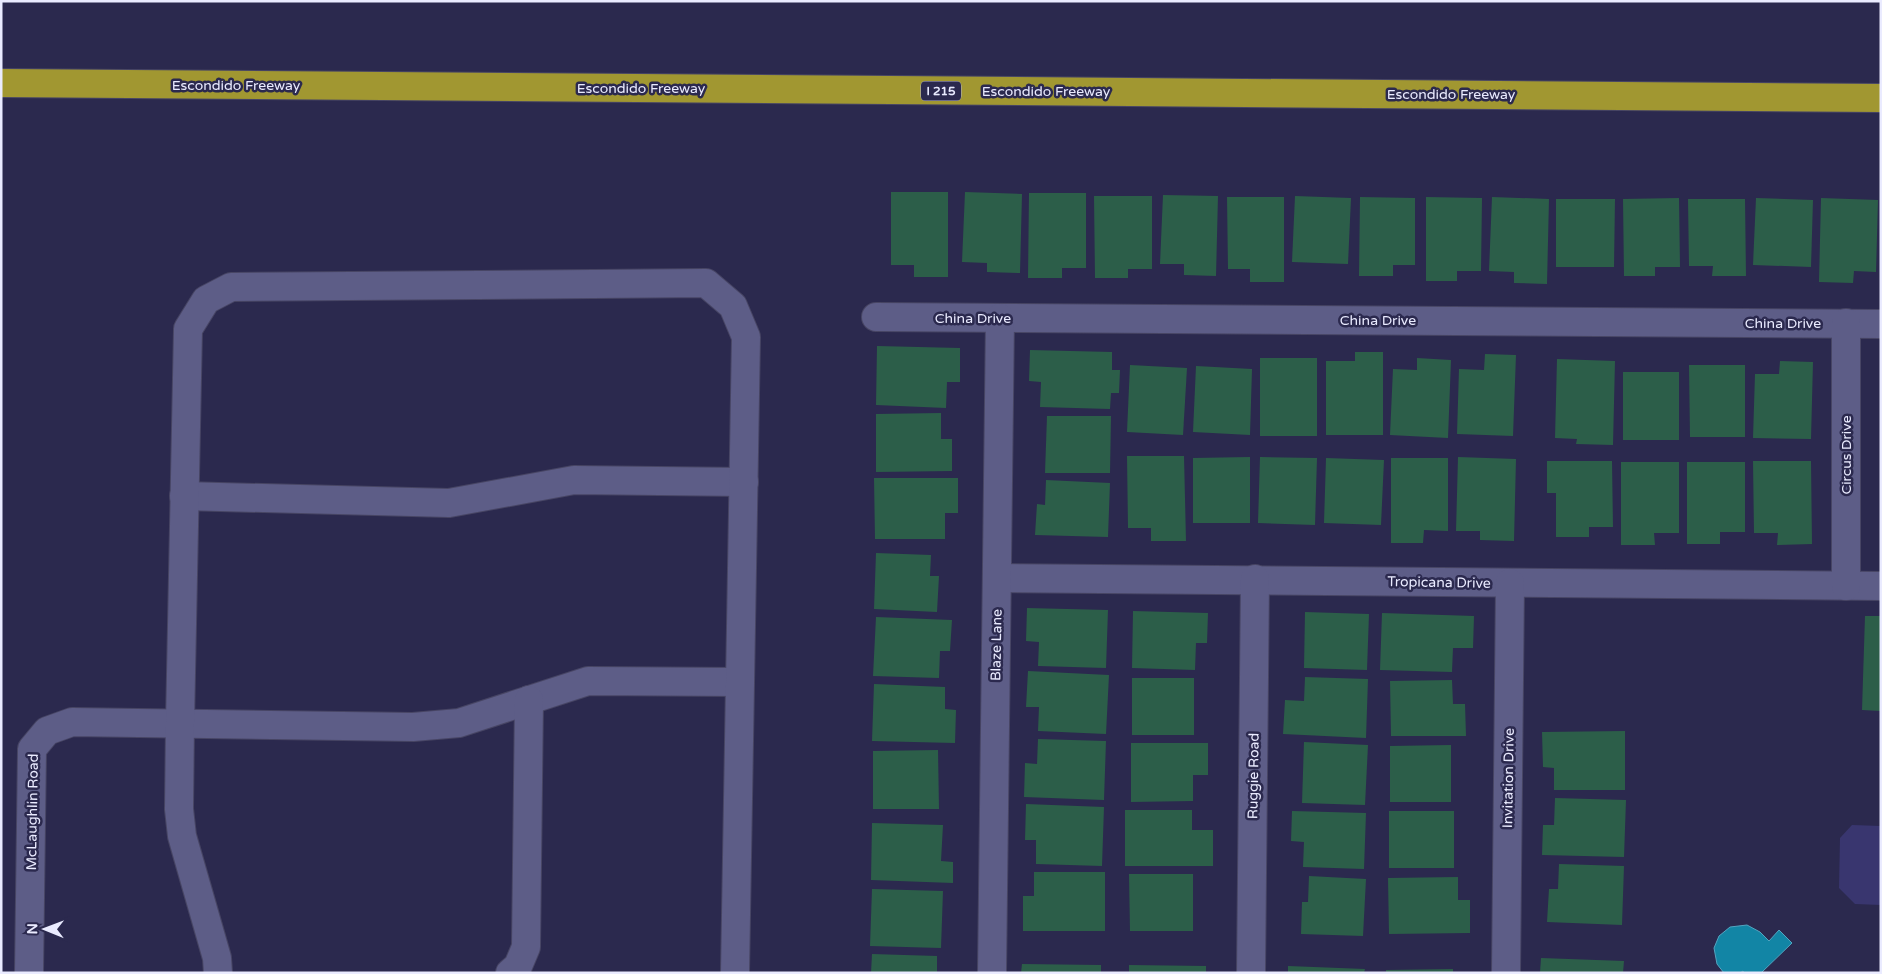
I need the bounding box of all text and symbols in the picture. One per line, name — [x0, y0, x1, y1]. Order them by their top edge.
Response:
street label: Escondido Freeway — [172, 77, 301, 94]
street label: Escondido Freeway — [577, 80, 706, 97]
road number: I 215 — [921, 82, 961, 100]
street label: Escondido Freeway — [982, 83, 1111, 100]
street label: Escondido Freeway — [1387, 86, 1516, 103]
street label: China Drive — [935, 310, 1011, 327]
street label: China Drive — [1340, 312, 1416, 329]
street label: China Drive — [1745, 315, 1821, 332]
street label: Circus Drive — [1838, 415, 1855, 495]
street label: Tropicana Drive — [1387, 573, 1491, 592]
street label: Blaze Lane — [987, 609, 1006, 681]
street label: Invitation Drive — [1499, 728, 1518, 828]
street label: Ruggie Road — [1244, 733, 1263, 819]
street label: McLaughlin Road — [23, 753, 42, 871]
north arrow — [20, 904, 70, 954]
text: N — [24, 923, 41, 935]

